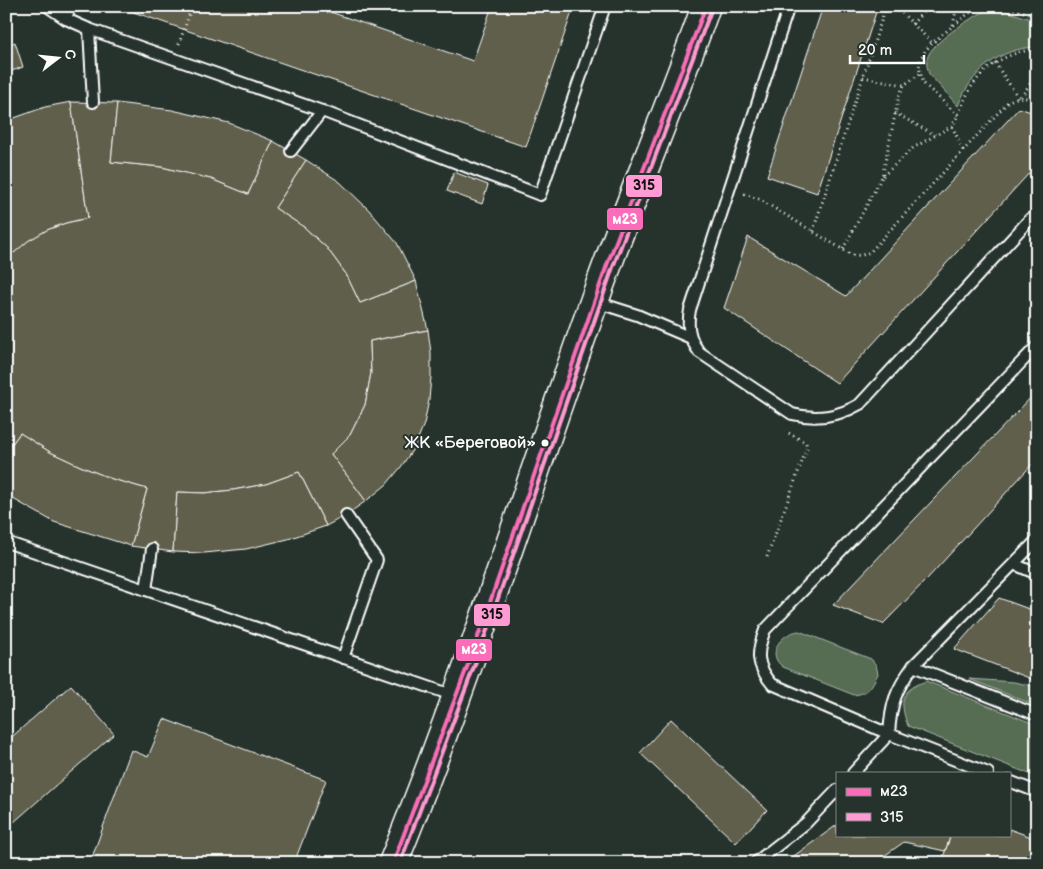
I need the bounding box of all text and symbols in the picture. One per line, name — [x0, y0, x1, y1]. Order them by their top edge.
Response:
north arrow — [32, 32, 82, 82]
scale bar — [850, 32, 924, 64]
text: 20 m — [858, 41, 892, 60]
text: С — [61, 48, 80, 62]
line badge: 315 — [625, 174, 663, 198]
text: 315 — [633, 177, 655, 194]
line badge: м23 — [606, 207, 644, 231]
text: м23 — [612, 211, 638, 228]
place label: ЖК «Береговой» — [404, 433, 536, 453]
marker: ЖК «Береговой» — [540, 438, 550, 448]
line badge: 315 — [473, 603, 511, 627]
text: 315 — [481, 606, 503, 623]
line badge: м23 — [455, 638, 493, 662]
text: м23 — [461, 641, 487, 658]
legend — [836, 772, 1010, 836]
text: м23 — [880, 782, 908, 801]
text: 315 — [880, 808, 904, 827]

